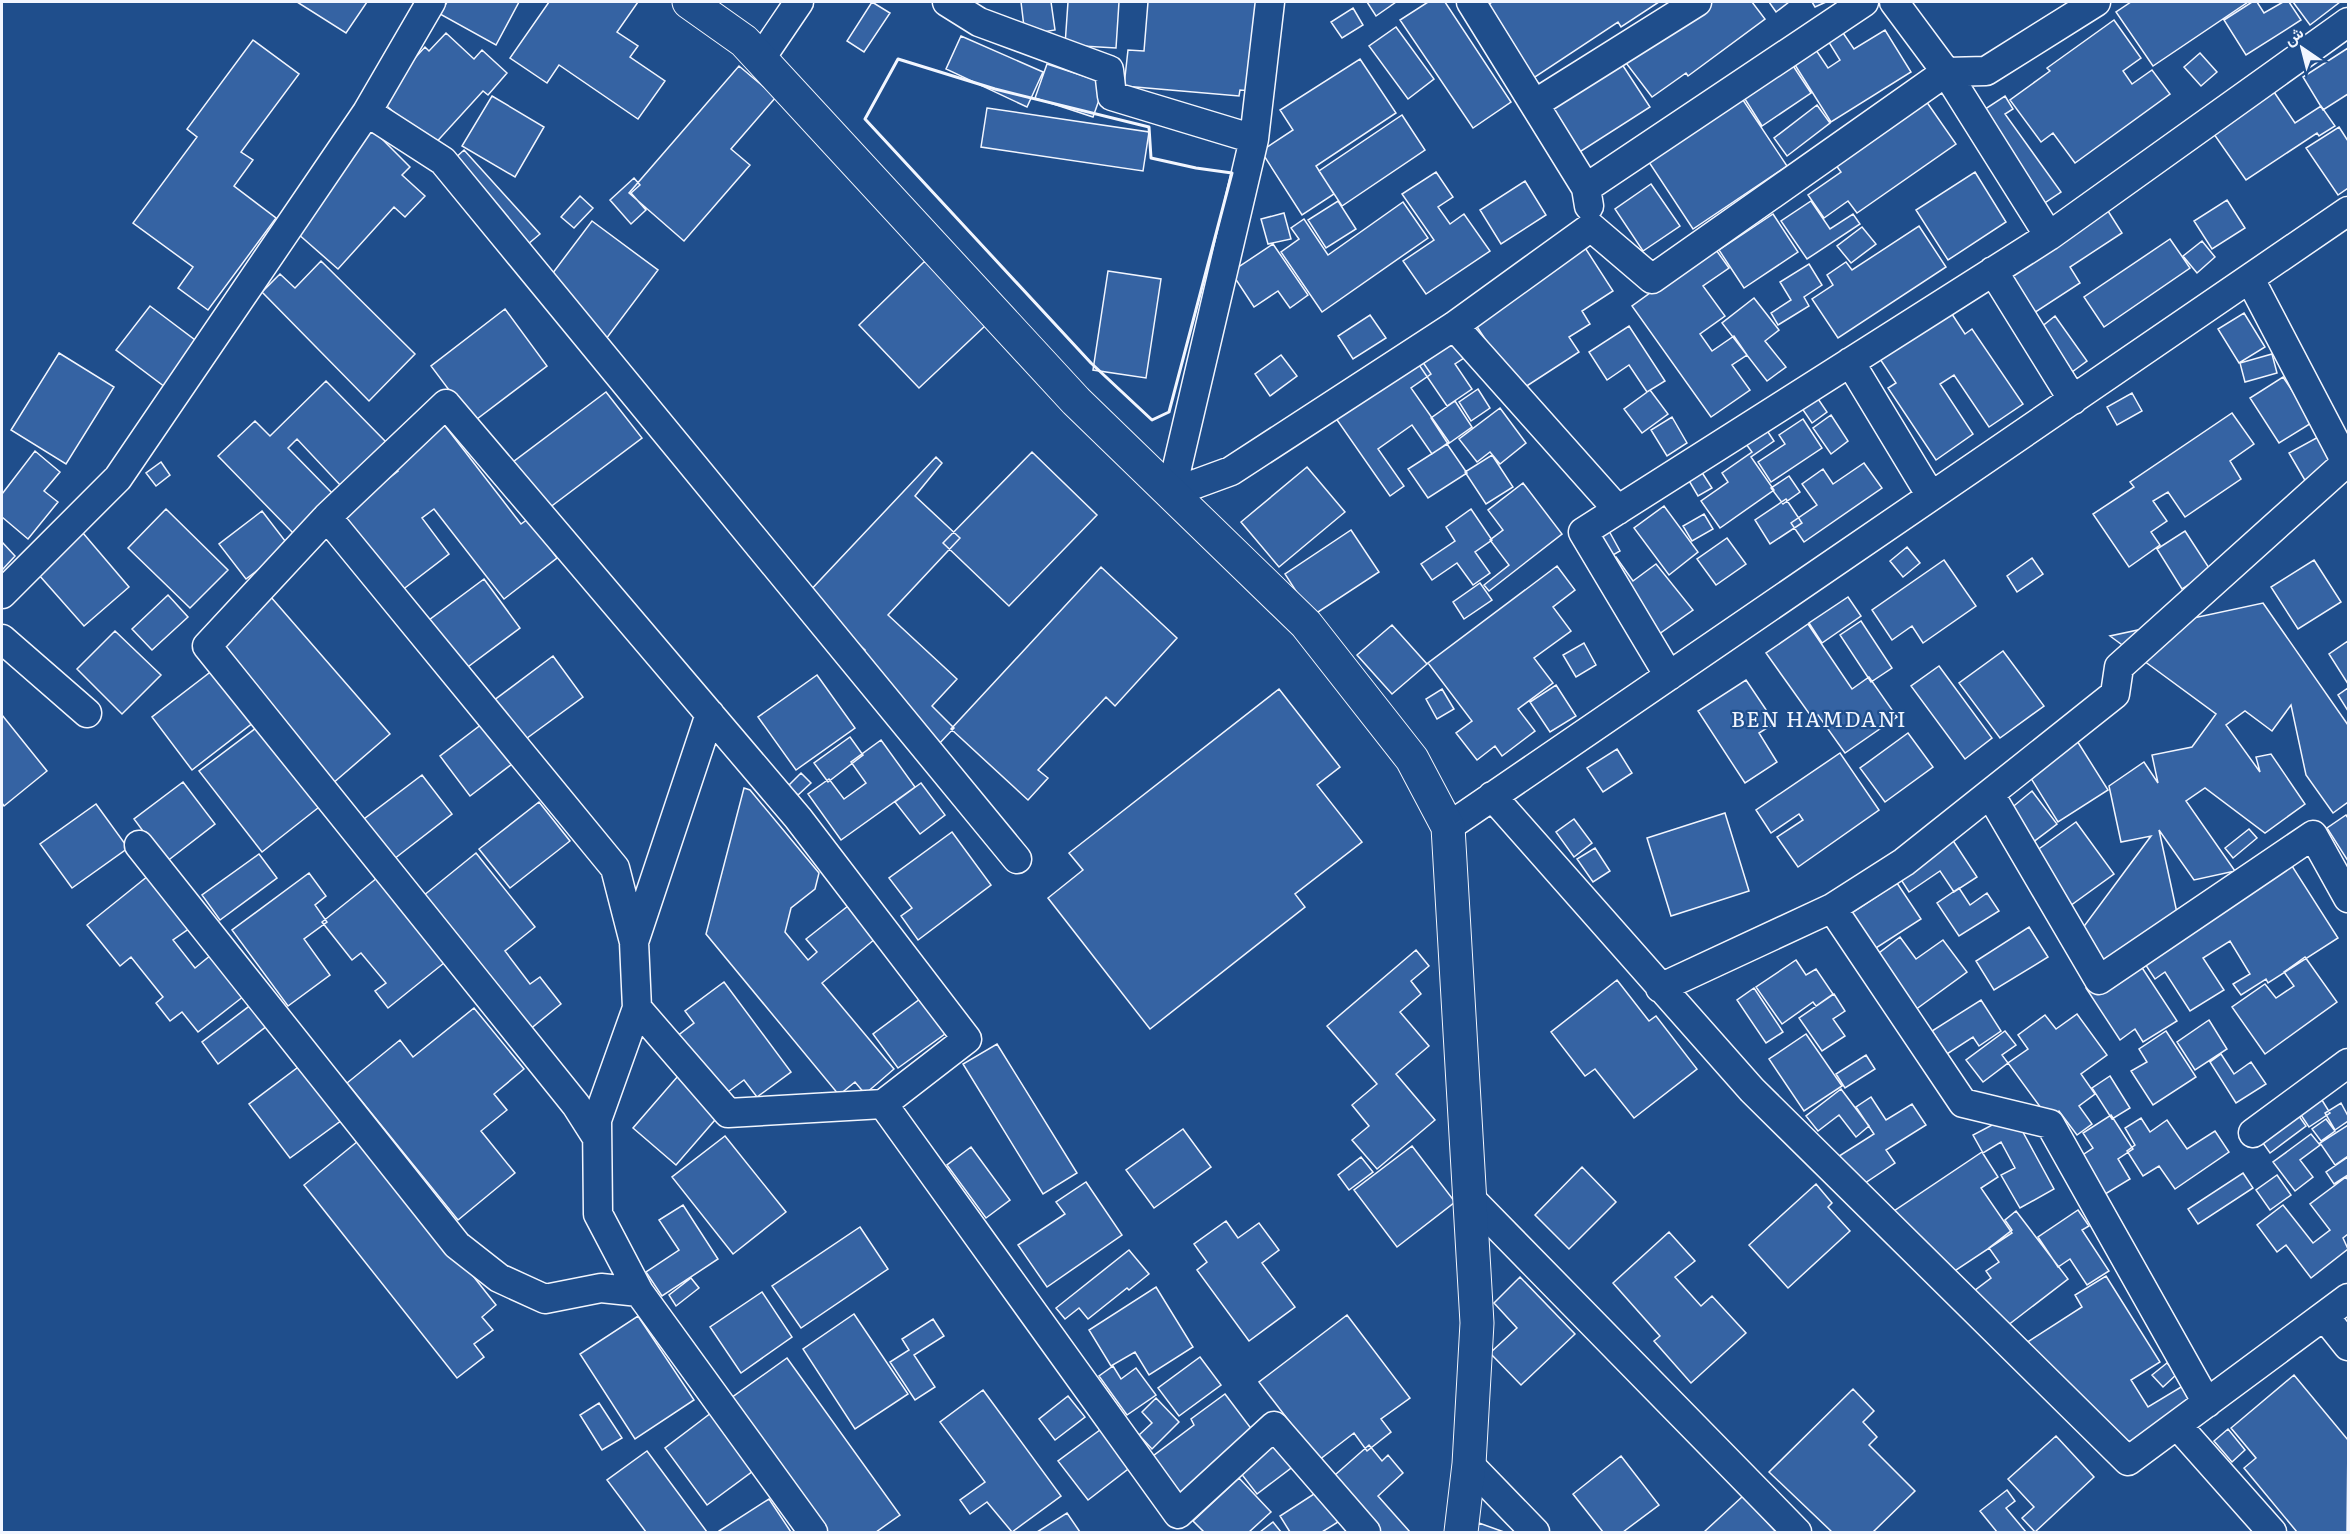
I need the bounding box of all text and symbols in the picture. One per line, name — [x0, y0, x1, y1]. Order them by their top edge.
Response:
north arrow — [2272, 18, 2332, 78]
text: ش — [2278, 20, 2308, 50]
district label: BEN HAMDANI — [1731, 702, 1907, 733]

